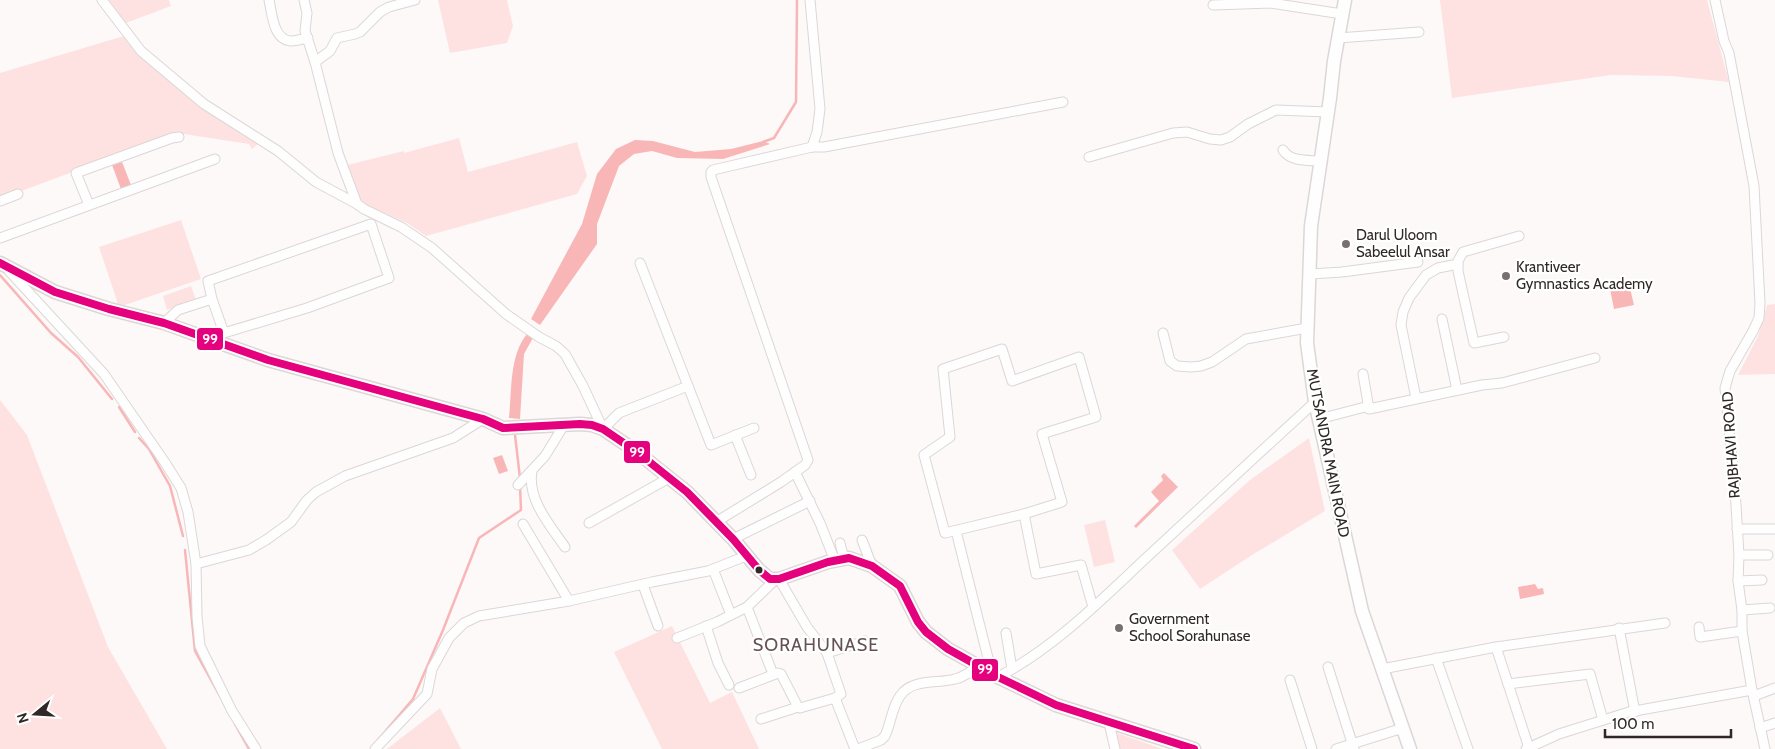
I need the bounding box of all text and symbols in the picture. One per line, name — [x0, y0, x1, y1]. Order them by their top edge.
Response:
place label: Darul Uloom Sabeelul Ansar — [1356, 226, 1450, 261]
marker: Darul Uloom Sabeelul Ansar — [1340, 238, 1352, 250]
place label: Krantiveer Gymnastics Academy — [1516, 258, 1653, 293]
marker: Krantiveer Gymnastics Academy — [1500, 270, 1512, 282]
line badge: 99 — [196, 327, 224, 351]
text: 99 — [202, 330, 218, 348]
street label: MUTSANDRA MAIN ROAD — [1303, 367, 1353, 539]
street label: RAJBHAVI ROAD — [1718, 391, 1744, 499]
line badge: 99 — [623, 440, 651, 464]
text: 99 — [629, 443, 645, 461]
unlabelled marker — [754, 565, 764, 575]
place label: Government School Sorahunase — [1129, 610, 1251, 645]
marker: Government School Sorahunase — [1113, 622, 1125, 634]
district label: SORAHUNASE — [753, 634, 879, 656]
line badge: 99 — [971, 658, 999, 682]
text: 99 — [977, 660, 993, 678]
north arrow — [10, 689, 60, 739]
scale bar — [1605, 706, 1731, 738]
text: N — [13, 711, 33, 726]
text: 100 m — [1612, 715, 1654, 733]

